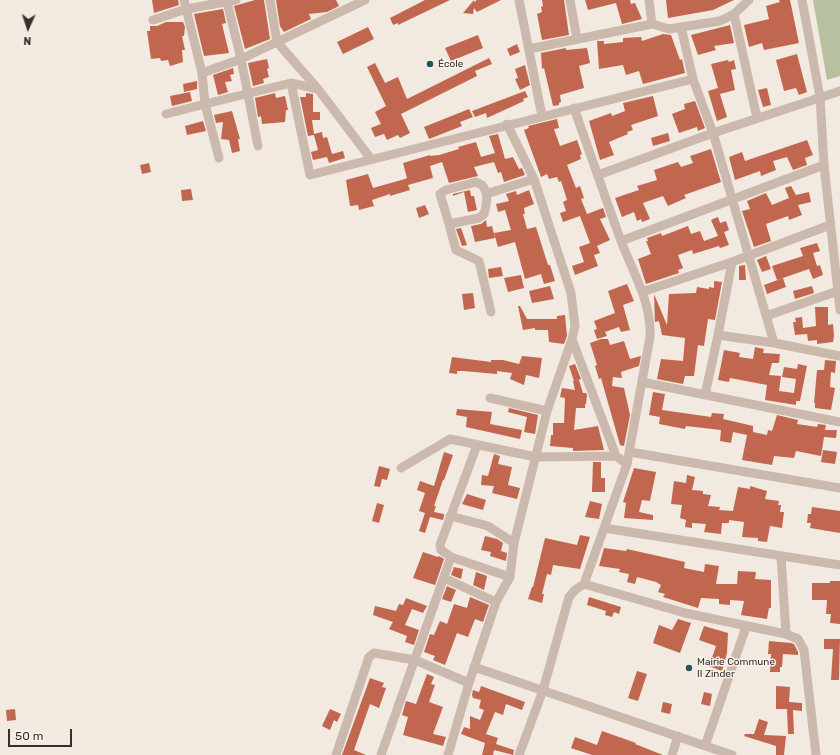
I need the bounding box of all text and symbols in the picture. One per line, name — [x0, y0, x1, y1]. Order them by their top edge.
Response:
north arrow — [8, 8, 48, 48]
text: N — [23, 34, 32, 47]
place label: École — [438, 58, 463, 70]
marker: École — [425, 59, 435, 69]
place label: Mairie Commune II Zinder — [697, 656, 775, 680]
marker: Mairie Commune II Zinder — [684, 663, 694, 673]
scale bar — [10, 721, 74, 747]
text: 50 m — [15, 729, 43, 743]

